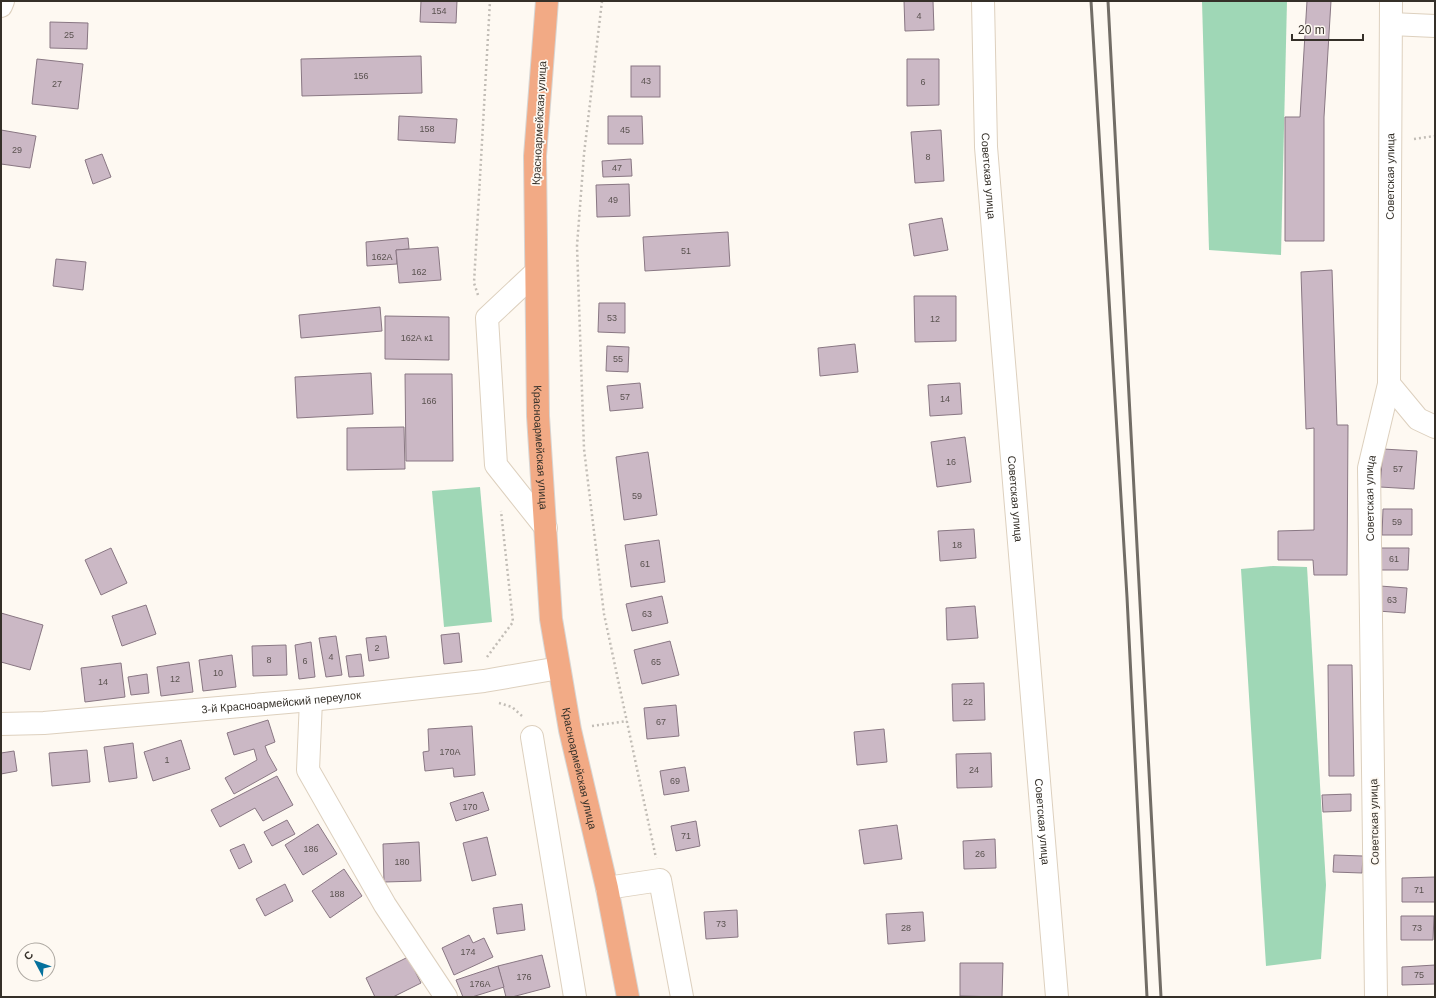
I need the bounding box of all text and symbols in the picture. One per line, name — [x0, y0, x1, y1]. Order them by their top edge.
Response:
house number: 154 — [431, 6, 447, 16]
house number: 4 — [916, 11, 922, 21]
scale bar — [1292, 16, 1363, 42]
text: 20 m — [1298, 23, 1325, 37]
house number: 25 — [64, 30, 74, 40]
street label: Красноармейская улица — [530, 60, 548, 185]
house number: 156 — [353, 71, 369, 81]
house number: 43 — [641, 76, 651, 86]
house number: 6 — [920, 77, 926, 87]
house number: 27 — [52, 79, 62, 89]
house number: 158 — [419, 124, 435, 134]
house number: 45 — [620, 125, 630, 135]
street label: Советская улица — [1384, 132, 1396, 220]
street label: Советская улица — [980, 133, 998, 220]
house number: 29 — [12, 145, 22, 155]
house number: 8 — [925, 152, 931, 162]
house number: 47 — [612, 163, 622, 173]
house number: 49 — [608, 195, 618, 205]
house number: 51 — [681, 246, 691, 256]
house number: 162А — [371, 252, 393, 262]
house number: 162 — [411, 267, 427, 277]
house number: 53 — [607, 313, 617, 323]
house number: 12 — [930, 314, 940, 324]
house number: 162А к1 — [401, 333, 433, 343]
house number: 55 — [613, 354, 623, 364]
street label: Красноармейская улица — [532, 385, 550, 511]
house number: 57 — [620, 392, 630, 402]
house number: 14 — [940, 394, 950, 404]
house number: 166 — [421, 396, 437, 406]
street label: Советская улица — [1363, 453, 1378, 541]
street label: Советская улица — [1006, 455, 1025, 543]
house number: 16 — [946, 457, 956, 467]
house number: 57 — [1393, 464, 1403, 474]
house number: 59 — [632, 491, 642, 501]
house number: 59 — [1392, 517, 1402, 527]
house number: 18 — [952, 540, 962, 550]
house number: 61 — [1389, 554, 1399, 564]
house number: 61 — [640, 559, 650, 569]
house number: 63 — [1387, 595, 1397, 605]
house number: 63 — [642, 609, 652, 619]
house number: 2 — [374, 643, 380, 653]
house number: 4 — [328, 652, 334, 662]
house number: 8 — [266, 655, 272, 665]
house number: 6 — [302, 656, 308, 666]
house number: 65 — [651, 657, 661, 667]
house number: 10 — [213, 668, 223, 678]
house number: 12 — [170, 674, 180, 684]
house number: 14 — [98, 677, 108, 687]
street label: 3-й Красноармейский переулок — [201, 689, 362, 715]
house number: 22 — [963, 697, 973, 707]
street label: Красноармейская улица — [560, 707, 599, 831]
house number: 67 — [656, 717, 666, 727]
house number: 170А — [439, 747, 461, 757]
house number: 1 — [164, 755, 170, 765]
house number: 24 — [969, 765, 979, 775]
house number: 69 — [670, 776, 680, 786]
street label: Советская улица — [1033, 778, 1052, 866]
street label: Советская улица — [1367, 778, 1381, 865]
house number: 170 — [462, 802, 478, 812]
house number: 71 — [681, 831, 691, 841]
house number: 186 — [303, 844, 319, 854]
house number: 26 — [975, 849, 985, 859]
house number: 180 — [394, 857, 410, 867]
house number: 71 — [1414, 885, 1424, 895]
house number: 188 — [329, 889, 345, 899]
house number: 73 — [716, 919, 726, 929]
house number: 28 — [901, 923, 911, 933]
house number: 73 — [1412, 923, 1422, 933]
north arrow — [16, 942, 56, 982]
house number: 174 — [460, 947, 476, 957]
text: С — [21, 948, 36, 962]
house number: 75 — [1414, 970, 1424, 980]
house number: 176 — [516, 972, 532, 982]
house number: 176А — [469, 979, 491, 989]

